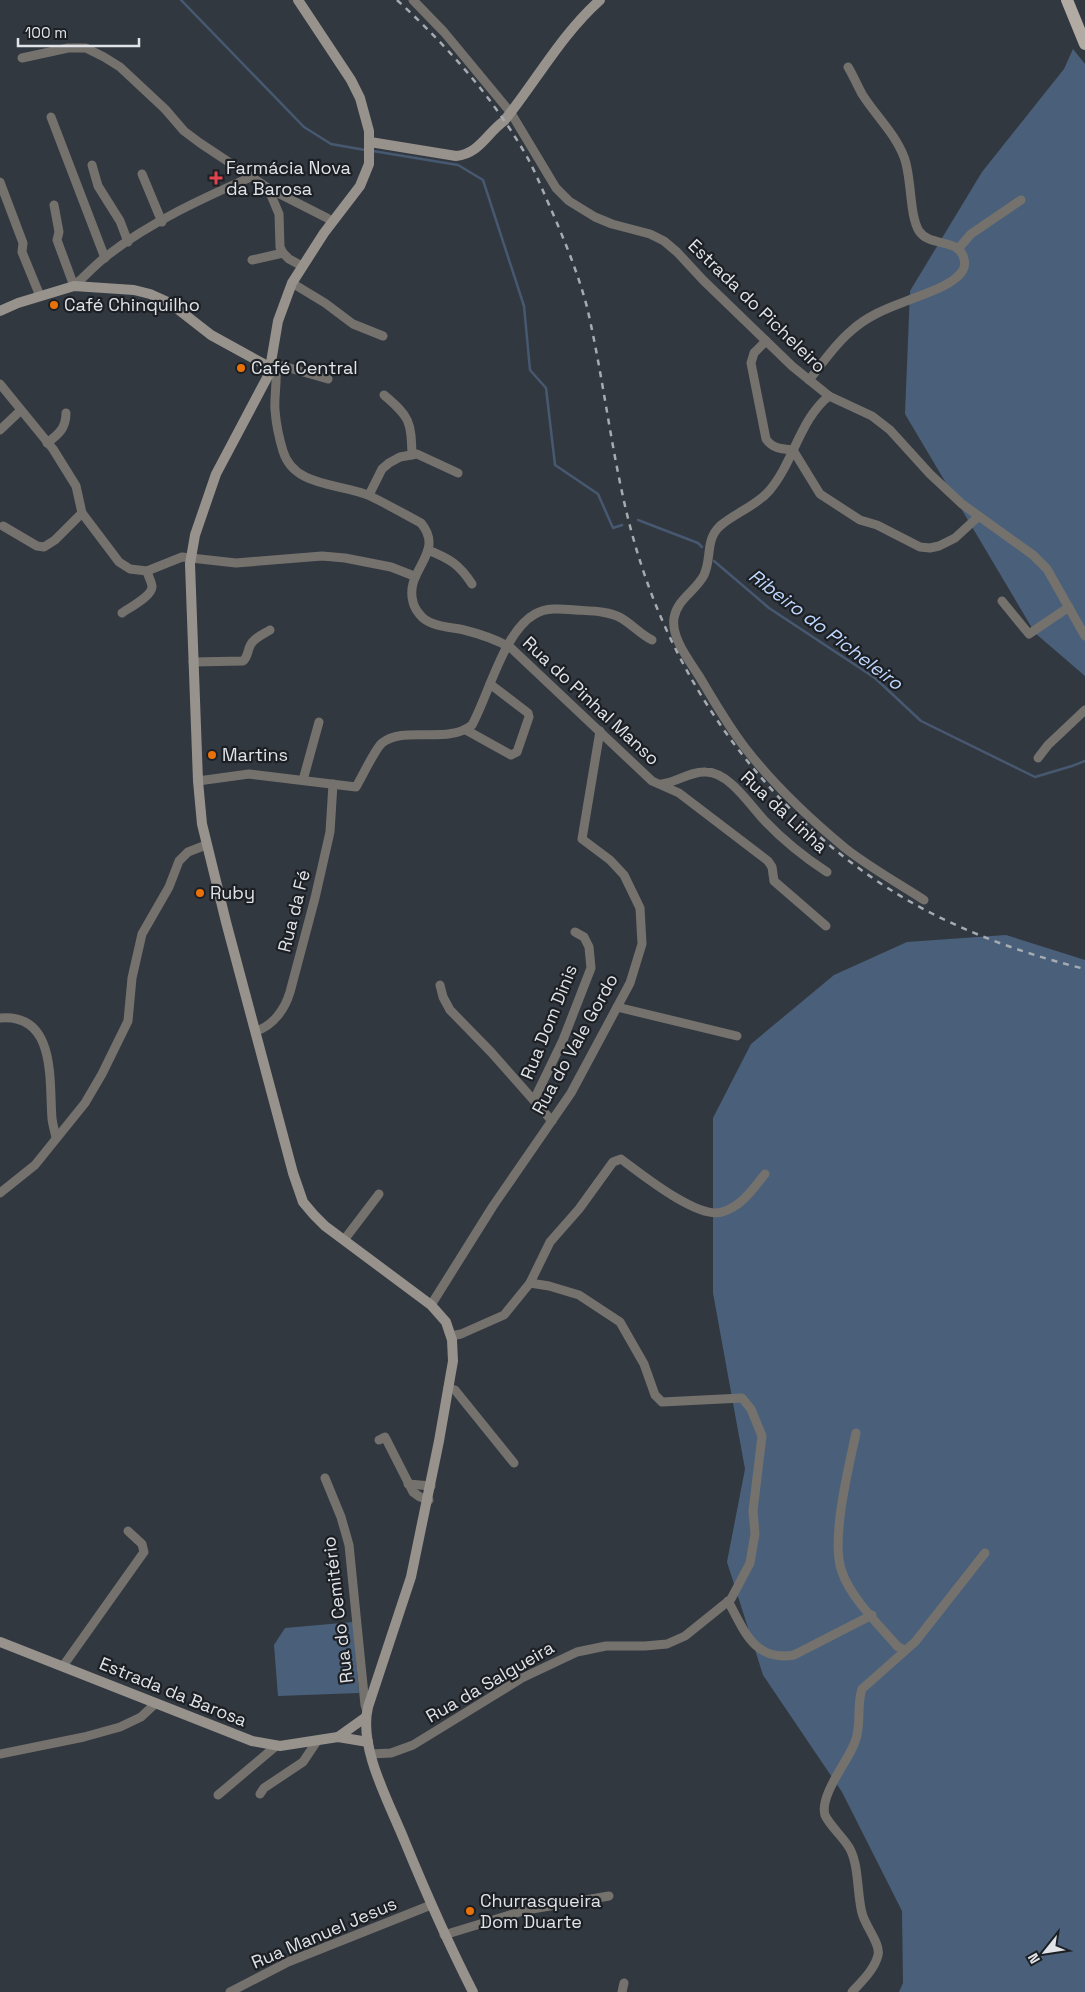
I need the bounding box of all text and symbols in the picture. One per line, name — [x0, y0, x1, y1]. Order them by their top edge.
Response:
scale bar — [18, 15, 139, 47]
text: 100 m — [25, 23, 67, 42]
place label: Farmácia Nova da Barosa — [226, 156, 351, 200]
marker: Farmácia Nova da Barosa — [210, 172, 222, 184]
street label: Estrada do Picheleiro — [684, 234, 831, 377]
place label: Café Chinquilho — [64, 293, 200, 316]
marker: Café Chinquilho — [48, 299, 60, 311]
place label: Café Central — [251, 356, 358, 379]
marker: Café Central — [235, 362, 247, 374]
water label: Ribeiro do Picheleiro — [744, 563, 909, 696]
street label: Rua do Pinhal Manso — [518, 631, 665, 770]
place label: Martins — [222, 743, 288, 766]
marker: Martins — [206, 749, 218, 761]
street label: Rua da Linha — [736, 766, 833, 858]
street label: Rua da Fé — [272, 867, 315, 955]
place label: Ruby — [210, 881, 255, 904]
marker: Ruby — [194, 887, 206, 899]
street label: Rua Dom Dinis — [515, 961, 582, 1083]
street label: Rua do Vale Gordo — [526, 969, 623, 1118]
street label: Rua do Cemitério — [317, 1535, 358, 1685]
street label: Rua da Salgueira — [422, 1636, 558, 1728]
street label: Estrada da Barosa — [96, 1651, 250, 1732]
place label: Churrasqueira Dom Duarte — [480, 1889, 601, 1933]
street label: Rua Manuel Jesus — [248, 1892, 400, 1974]
marker: Churrasqueira Dom Duarte — [464, 1905, 476, 1917]
north arrow — [1020, 1927, 1070, 1977]
text: N — [1024, 1950, 1044, 1967]

